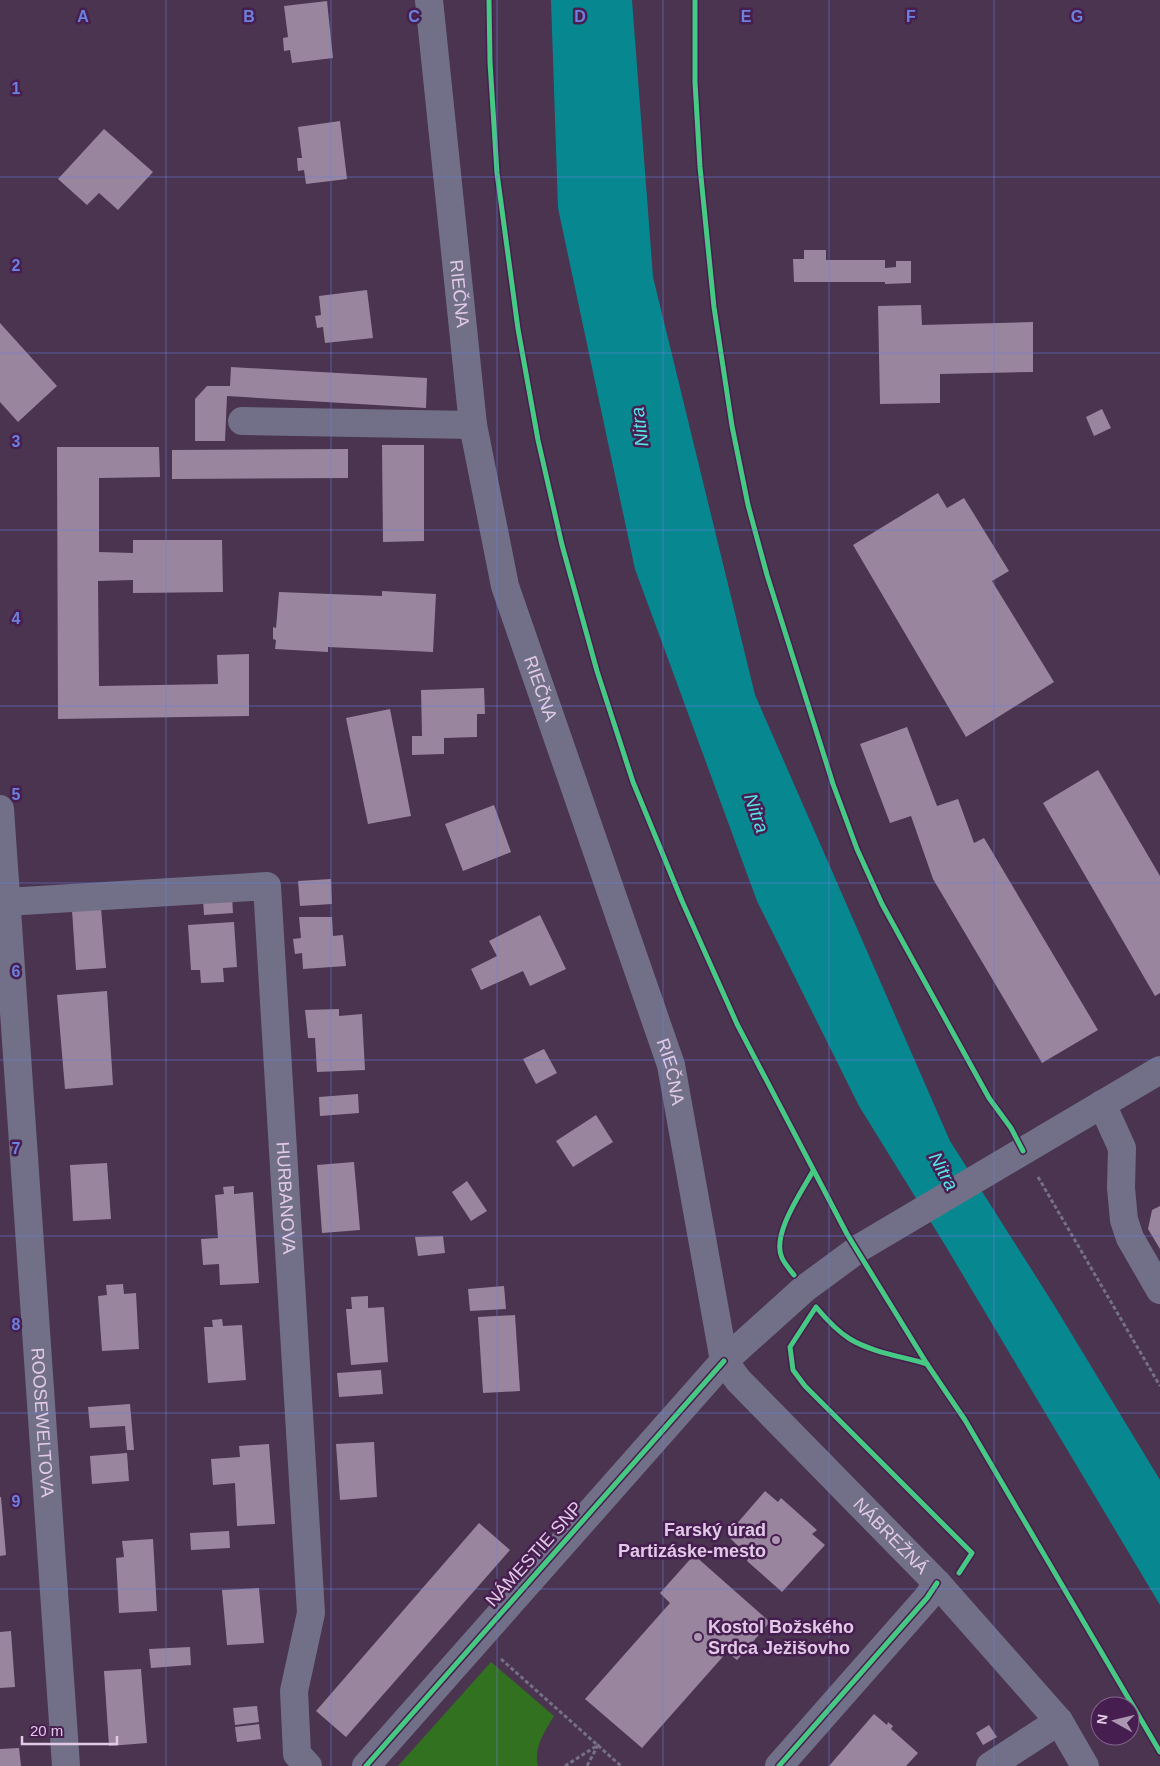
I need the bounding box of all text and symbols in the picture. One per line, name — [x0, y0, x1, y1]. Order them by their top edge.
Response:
text: A — [77, 8, 89, 25]
text: B — [243, 8, 255, 25]
text: C — [408, 8, 420, 25]
text: D — [574, 8, 586, 25]
text: E — [741, 8, 752, 25]
text: F — [906, 8, 916, 25]
text: G — [1071, 8, 1083, 25]
text: 1 — [12, 80, 21, 97]
text: 2 — [12, 257, 21, 274]
street label: RIEČNA — [446, 259, 473, 328]
water label: Nitra — [627, 406, 652, 448]
text: 3 — [12, 433, 21, 450]
text: 4 — [12, 610, 21, 627]
street label: RIEČNA — [520, 653, 561, 724]
text: 5 — [12, 786, 21, 803]
water label: Nitra — [740, 791, 773, 836]
text: 6 — [12, 963, 21, 980]
street label: RIEČNA — [653, 1036, 688, 1107]
text: 7 — [12, 1140, 21, 1157]
street label: HURBANOVA — [272, 1141, 299, 1255]
water label: Nitra — [925, 1149, 962, 1194]
text: 8 — [12, 1316, 21, 1333]
street label: ROOSEWELTOVA — [27, 1347, 57, 1498]
text: 9 — [12, 1493, 21, 1510]
street label: NÁBREŽNÁ — [849, 1494, 932, 1578]
street label: NÁMESTIE SNP — [482, 1498, 586, 1610]
place label: Farský úrad Partizáske-mesto — [618, 1520, 766, 1561]
marker: Farský úrad Partizáske-mesto — [770, 1534, 782, 1546]
place label: Kostol Božského Srdca Ježišovho — [708, 1617, 854, 1658]
marker: Kostol Božského Srdca Ježišovho — [692, 1631, 704, 1643]
north arrow — [1090, 1696, 1140, 1746]
text: N — [1093, 1713, 1111, 1725]
scale bar — [22, 1714, 118, 1746]
text: 20 m — [30, 1722, 63, 1739]

